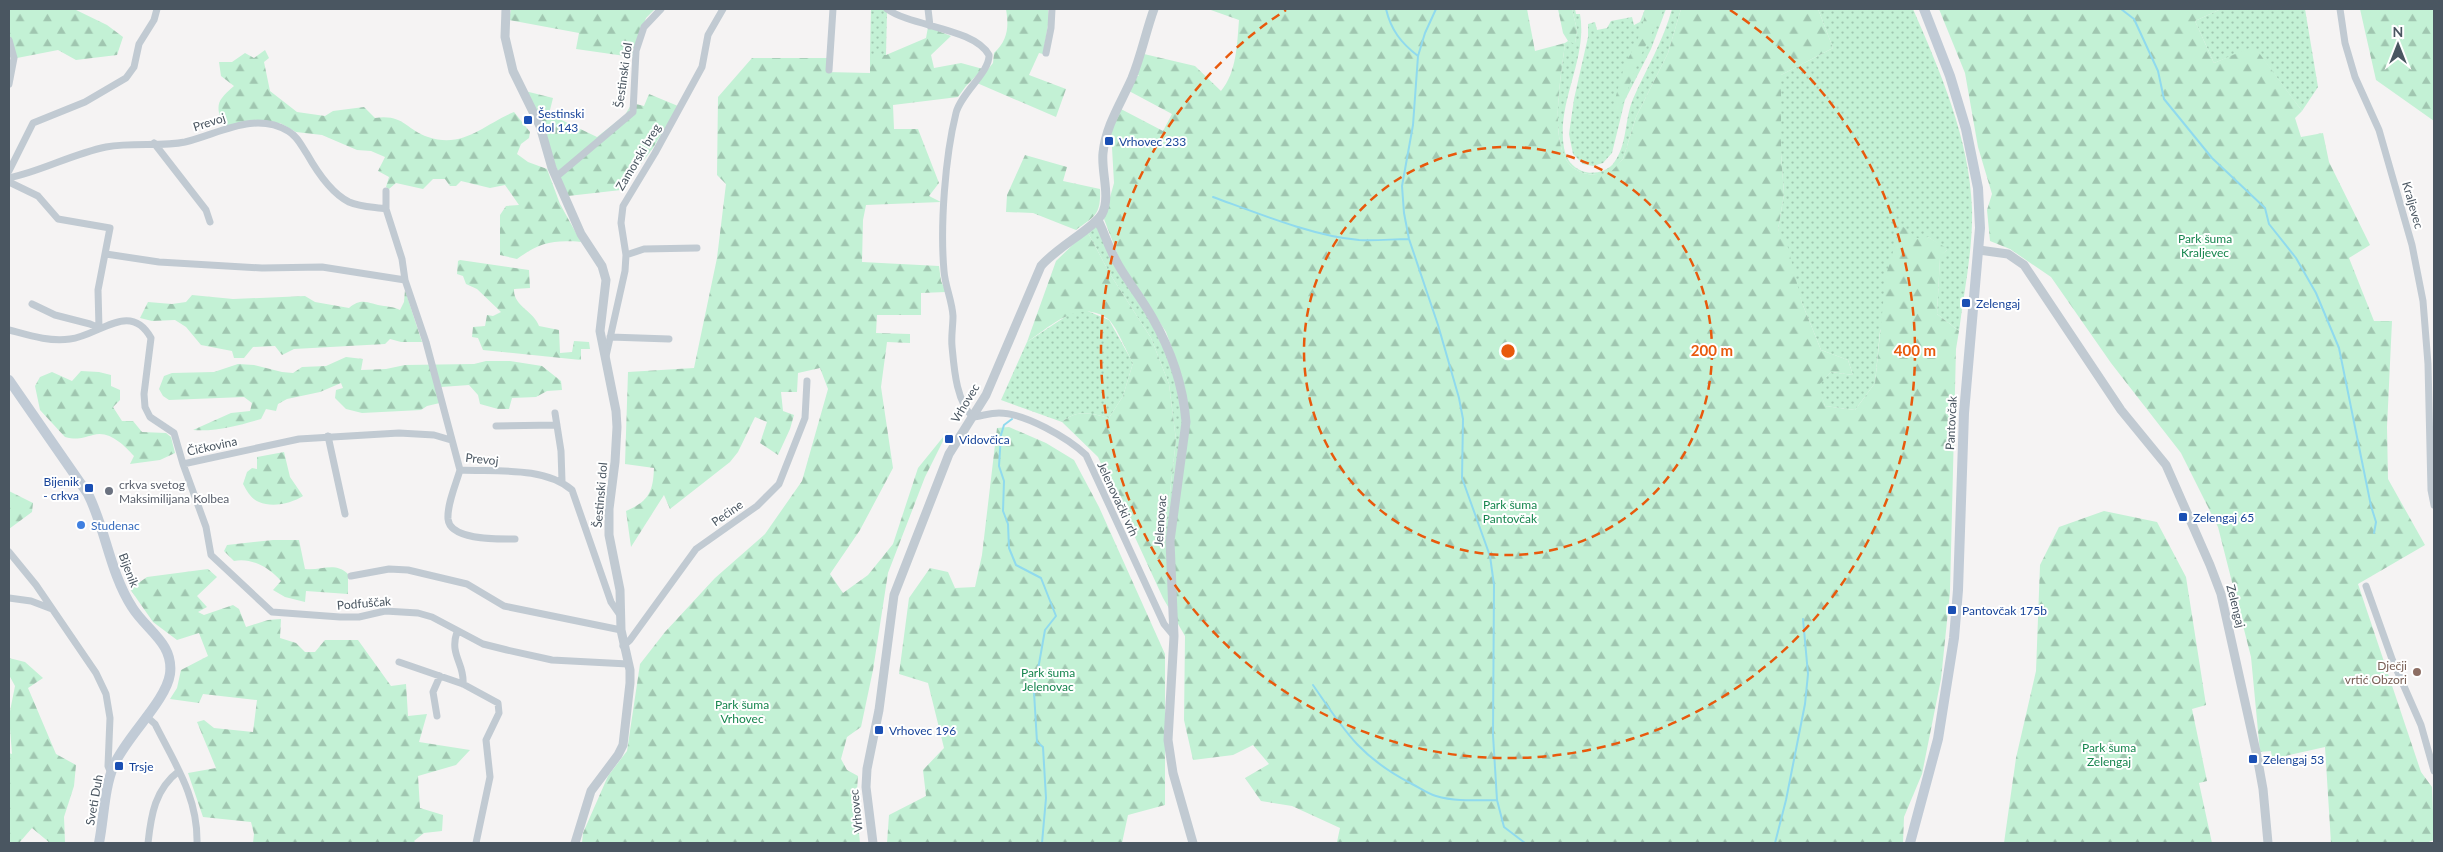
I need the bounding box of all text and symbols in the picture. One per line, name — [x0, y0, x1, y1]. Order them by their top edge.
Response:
north arrow — [2373, 20, 2423, 70]
text: N — [2393, 23, 2403, 40]
street label: Šestinski dol — [611, 41, 635, 109]
place label: Šestinski dol 143 — [538, 106, 584, 135]
street label: Prevoj — [191, 110, 227, 134]
marker: Šestinski dol 143 — [522, 114, 534, 126]
street label: Zamorski breg — [612, 121, 664, 193]
place label: Vrhovec 233 — [1119, 134, 1186, 149]
marker: Vrhovec 233 — [1103, 135, 1115, 147]
street label: Kraljevec — [2399, 180, 2427, 230]
park label: Park šuma Kraljevec — [2178, 231, 2232, 260]
place label: Zelengaj — [1976, 296, 2020, 311]
marker: Zelengaj — [1960, 297, 1972, 309]
text: 200 m — [1691, 341, 1733, 359]
text: 400 m — [1894, 341, 1936, 359]
centre of rings — [1499, 342, 1517, 360]
street label: Vrhovec — [947, 380, 983, 425]
street label: Pantovčak — [1942, 395, 1960, 451]
place label: Vidovčica — [959, 432, 1010, 447]
street label: Čičkovina — [186, 433, 238, 459]
marker: Vidovčica — [943, 433, 955, 445]
street label: Prevoj — [465, 450, 499, 468]
street label: Jelenovački vrh — [1094, 459, 1142, 539]
street label: Šestinski dol — [590, 462, 610, 528]
place label: Bijenik - crkva — [43, 474, 80, 503]
place label: crkva svetog Maksimilijana Kolbea — [119, 477, 229, 506]
marker: Bijenik - crkva — [83, 482, 95, 494]
marker: crkva svetog Maksimilijana Kolbea — [103, 485, 115, 497]
street label: Jelenovac — [1151, 495, 1169, 547]
street label: Pećine — [708, 497, 746, 529]
park label: Park šuma Pantovčak — [1483, 497, 1538, 526]
place label: Zelengaj 65 — [2193, 510, 2254, 525]
marker: Zelengaj 65 — [2177, 511, 2189, 523]
place label: Studenac — [91, 518, 140, 533]
marker: Studenac — [75, 519, 87, 531]
street label: Bijenik — [116, 551, 143, 590]
street label: Zelengaj — [2223, 583, 2249, 629]
street label: Podfuščak — [336, 593, 393, 613]
place label: Pantovčak 175b — [1962, 603, 2047, 618]
marker: Pantovčak 175b — [1946, 604, 1958, 616]
place label: Dječji vrtić Obzori — [2345, 658, 2407, 687]
park label: Park šuma Jelenovac — [1021, 665, 1075, 694]
marker: Dječji vrtić Obzori — [2411, 666, 2423, 678]
park label: Park šuma Vrhovec — [715, 697, 769, 726]
place label: Vrhovec 196 — [889, 723, 956, 738]
marker: Vrhovec 196 — [873, 724, 885, 736]
park label: Park šuma Zelengaj — [2082, 740, 2136, 769]
place label: Zelengaj 53 — [2263, 752, 2324, 767]
marker: Zelengaj 53 — [2247, 753, 2259, 765]
place label: Trsje — [129, 759, 154, 774]
marker: Trsje — [113, 760, 125, 772]
street label: Sveti Duh — [82, 773, 106, 827]
street label: Vrhovec — [846, 788, 866, 833]

